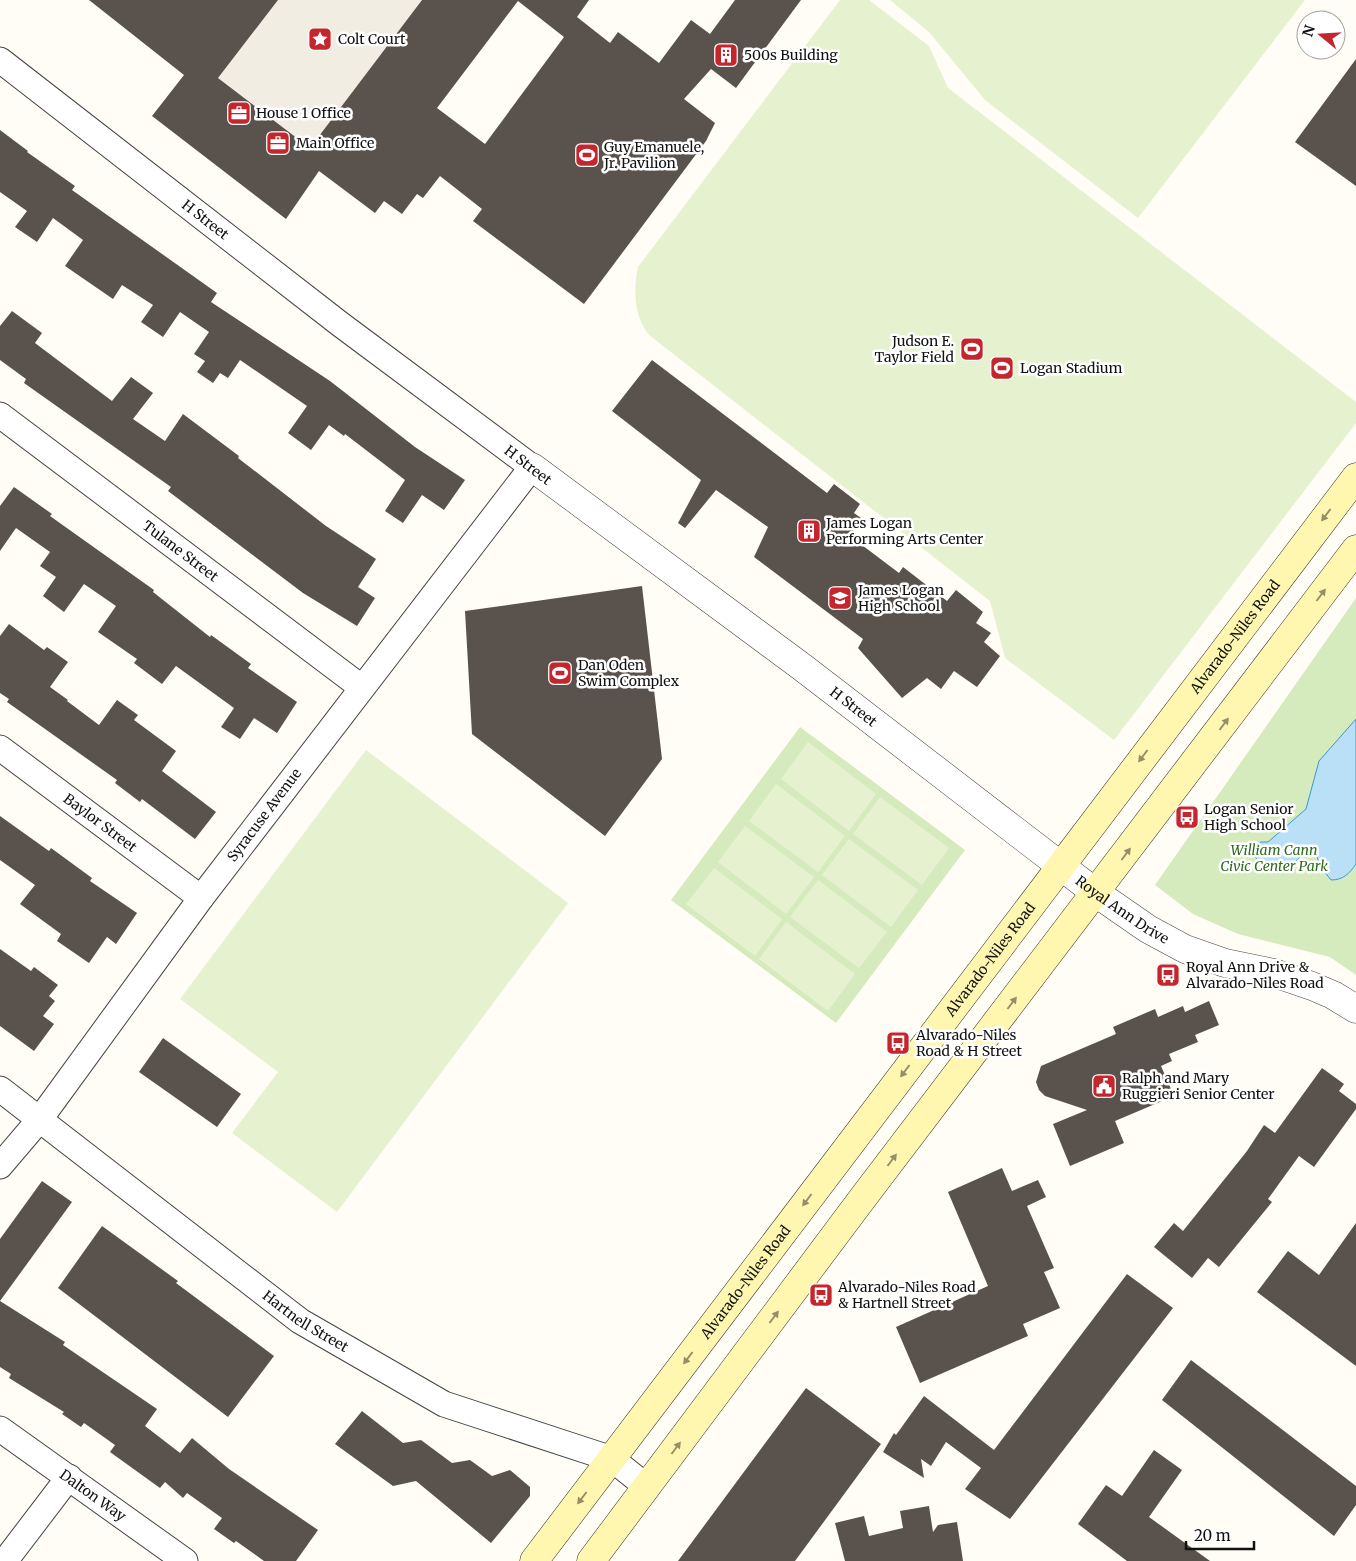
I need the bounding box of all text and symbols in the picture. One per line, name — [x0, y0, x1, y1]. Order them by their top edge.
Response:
north arrow — [1296, 10, 1346, 60]
text: N — [1298, 23, 1319, 39]
place icon: Colt Court — [307, 26, 333, 52]
place label: Colt Court — [338, 30, 406, 48]
building icon: 500s Building — [713, 42, 739, 68]
place label: 500s Building — [744, 46, 838, 64]
office icon: House 1 Office — [226, 100, 252, 126]
place label: House 1 Office — [256, 104, 351, 122]
office icon: Main Office — [265, 130, 291, 156]
place label: Main Office — [296, 134, 374, 152]
place label: Guy Emanuele, Jr. Pavilion — [603, 138, 704, 172]
sports icon: Guy Emanuele, Jr. Pavilion — [574, 142, 600, 168]
street label: H Street — [178, 196, 233, 244]
place label: Judson E. Taylor Field — [875, 332, 955, 366]
sports icon: Judson E. Taylor Field — [959, 336, 985, 362]
sports icon: Logan Stadium — [989, 355, 1015, 381]
place label: Logan Stadium — [1020, 359, 1123, 377]
street label: H Street — [501, 441, 556, 489]
one-way arrow — [1321, 508, 1332, 521]
place label: James Logan Performing Arts Center — [825, 514, 983, 548]
street label: Tulane Street — [139, 517, 222, 586]
building icon: James Logan Performing Arts Center — [796, 518, 822, 544]
street label: Alvarado-Niles Road — [1185, 576, 1284, 698]
place label: James Logan High School — [857, 581, 944, 615]
school or university icon: James Logan High School — [827, 585, 853, 611]
one-way arrow — [1316, 589, 1327, 602]
place label: Dan Oden Swim Complex — [578, 656, 680, 690]
sports icon: Dan Oden Swim Complex — [547, 660, 573, 686]
street label: H Street — [826, 683, 881, 731]
one-way arrow — [1218, 718, 1229, 731]
one-way arrow — [1138, 749, 1148, 763]
street label: Syracuse Avenue — [223, 765, 305, 865]
street label: Baylor Street — [60, 790, 141, 856]
place label: Logan Senior High School — [1204, 800, 1294, 834]
bus stop icon: Logan Senior High School — [1174, 804, 1200, 830]
park label: William Cann Civic Center Park — [1220, 841, 1328, 875]
one-way arrow — [1121, 847, 1131, 861]
street label: Royal Ann Drive — [1072, 872, 1172, 948]
street label: Alvarado-Niles Road — [941, 899, 1039, 1021]
place label: Royal Ann Drive & Alvarado-Niles Road — [1185, 958, 1324, 992]
bus stop icon: Royal Ann Drive & Alvarado-Niles Road — [1155, 962, 1181, 988]
one-way arrow — [1007, 996, 1017, 1010]
place label: Alvarado-Niles Road & H Street — [915, 1026, 1022, 1060]
bus stop icon: Alvarado-Niles Road & H Street — [885, 1030, 911, 1056]
one-way arrow — [900, 1064, 910, 1078]
place label: Ralph and Mary Ruggieri Senior Center — [1122, 1069, 1275, 1103]
public building icon: Ralph and Mary Ruggieri Senior Center — [1091, 1073, 1117, 1099]
one-way arrow — [887, 1153, 897, 1167]
one-way arrow — [802, 1193, 812, 1207]
street label: Alvarado-Niles Road — [696, 1221, 795, 1343]
place label: Alvarado-Niles Road & Hartnell Street — [837, 1278, 976, 1312]
bus stop icon: Alvarado-Niles Road & Hartnell Street — [808, 1282, 834, 1308]
street label: Hartnell Street — [259, 1286, 352, 1356]
one-way arrow — [768, 1311, 779, 1324]
one-way arrow — [683, 1351, 693, 1365]
one-way arrow — [671, 1442, 682, 1455]
street label: Dalton Way — [56, 1465, 130, 1525]
one-way arrow — [577, 1491, 588, 1504]
scale bar — [1186, 1518, 1254, 1550]
text: 20 m — [1194, 1526, 1231, 1545]

